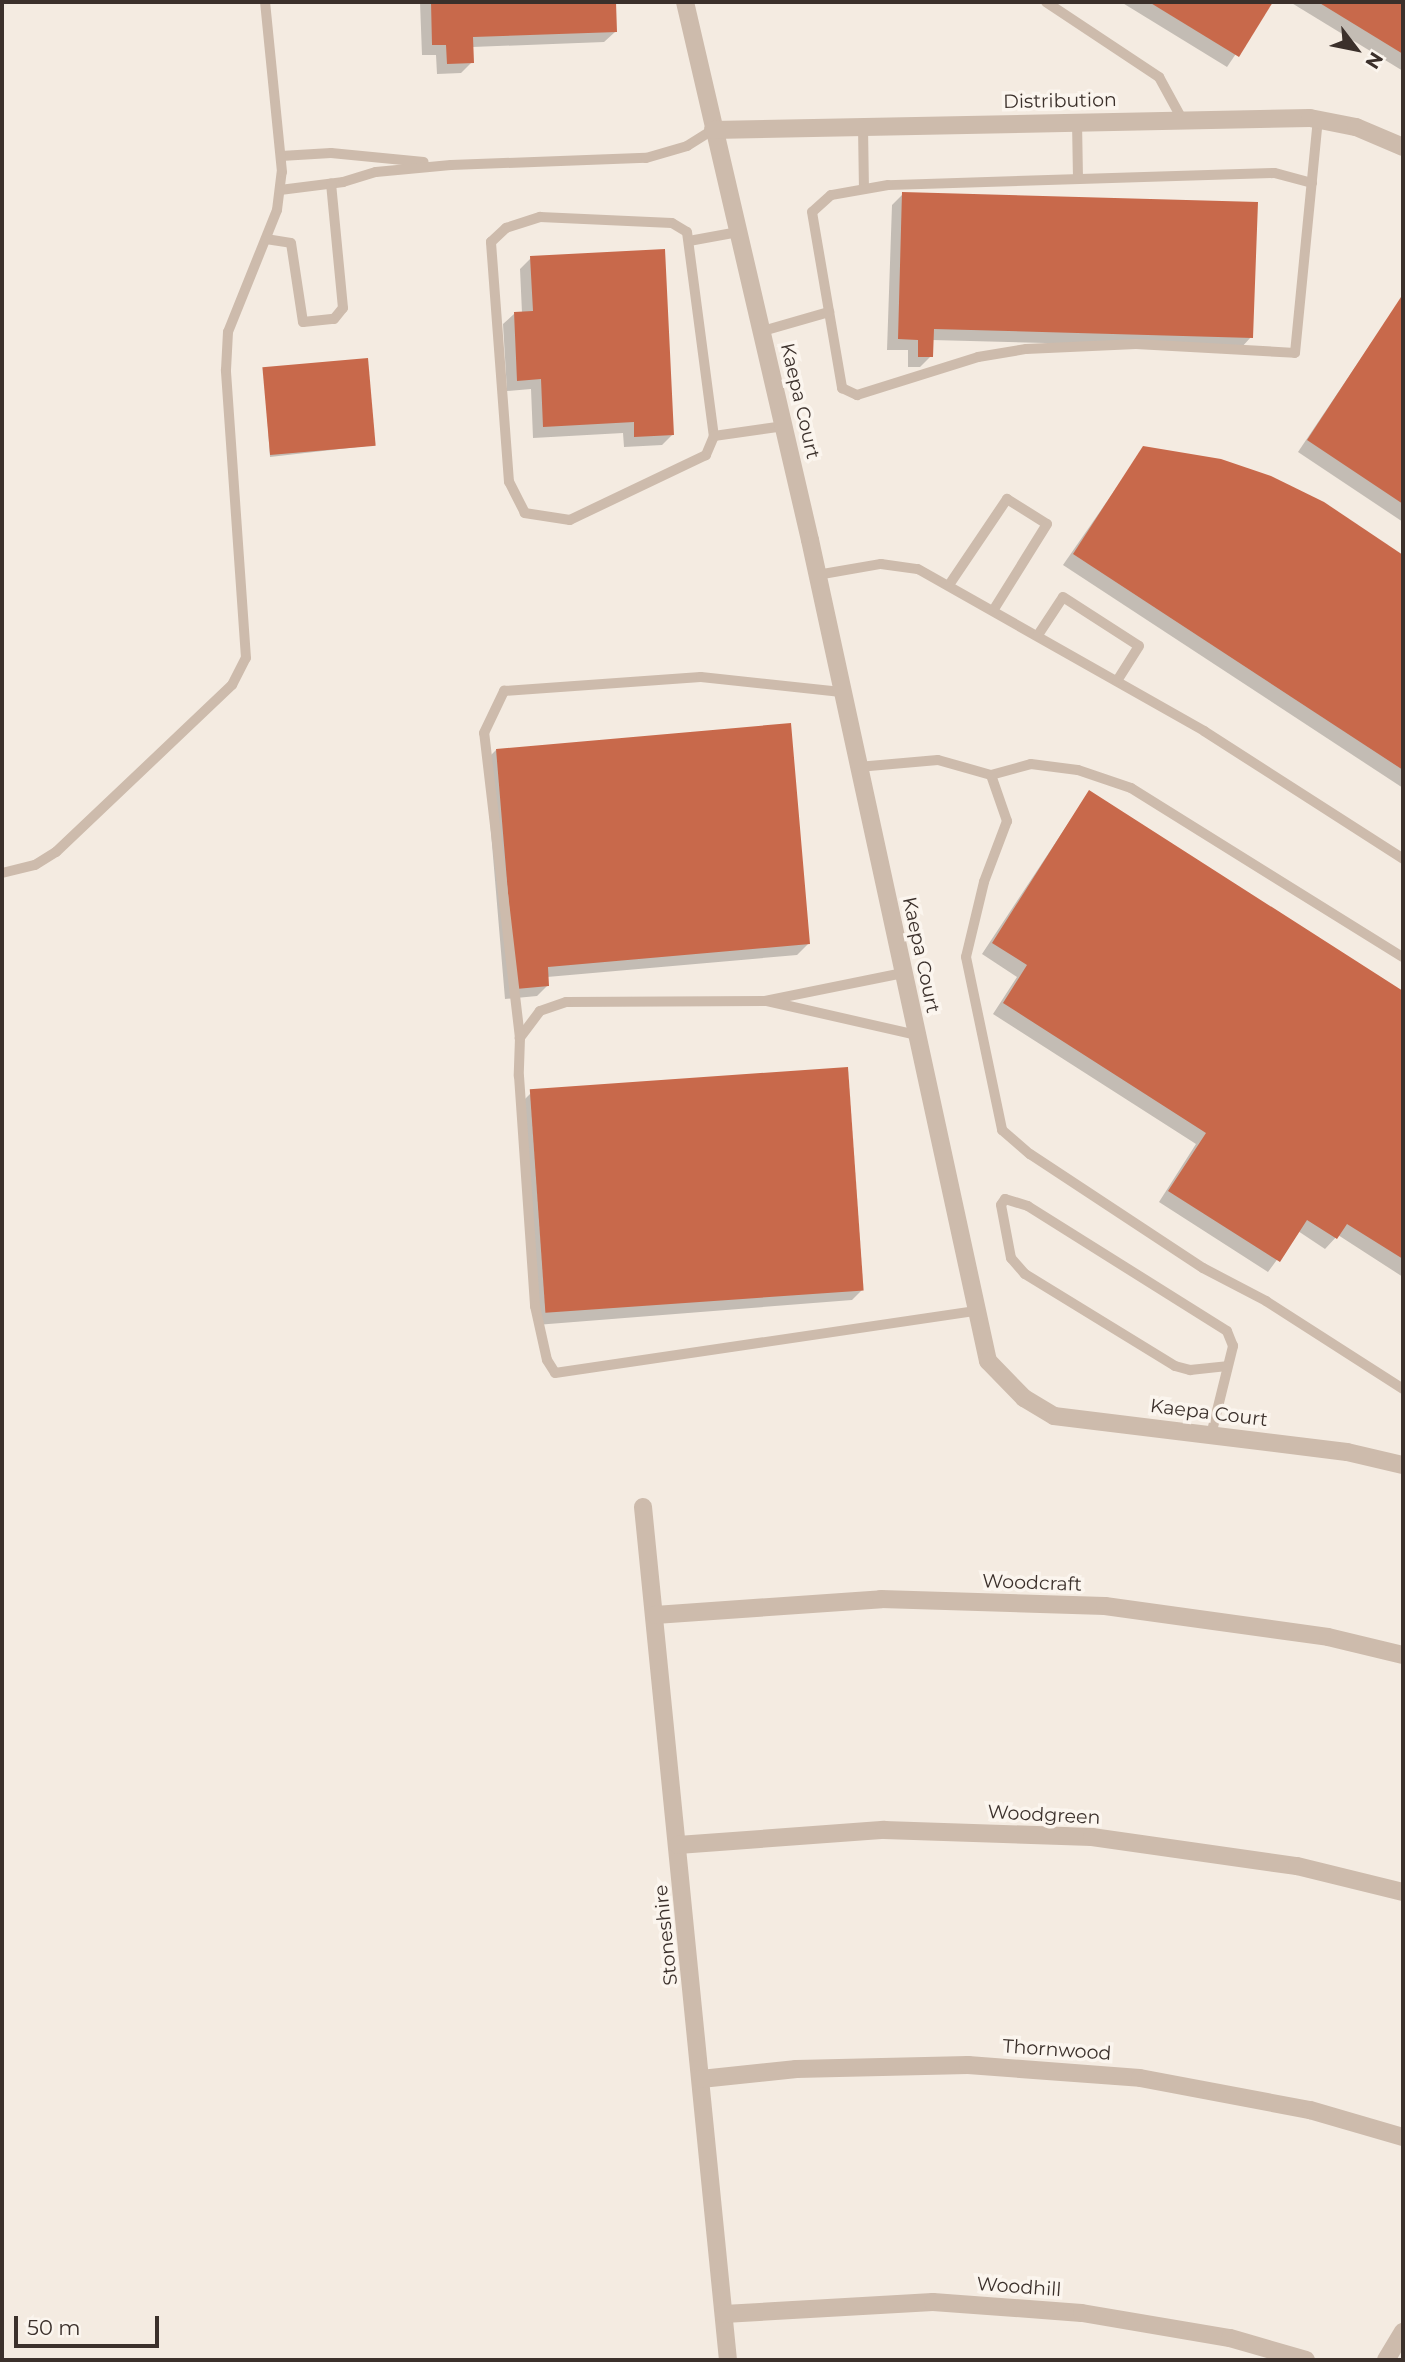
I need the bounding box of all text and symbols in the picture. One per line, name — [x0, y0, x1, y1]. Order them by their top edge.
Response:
north arrow — [1321, 14, 1391, 84]
text: N — [1360, 48, 1388, 73]
street label: Distribution — [1003, 89, 1117, 113]
street label: Kaepa Court — [776, 341, 824, 461]
street label: Kaepa Court — [898, 895, 944, 1015]
street label: Kaepa Court — [1149, 1394, 1269, 1432]
street label: Woodcraft — [982, 1570, 1082, 1596]
street label: Woodgreen — [987, 1801, 1101, 1829]
street label: Stoneshire — [649, 1883, 683, 1987]
street label: Thornwood — [1002, 2035, 1112, 2065]
street label: Woodhill — [976, 2273, 1062, 2301]
scale bar — [18, 2302, 163, 2346]
text: 50 m — [27, 2315, 81, 2340]

